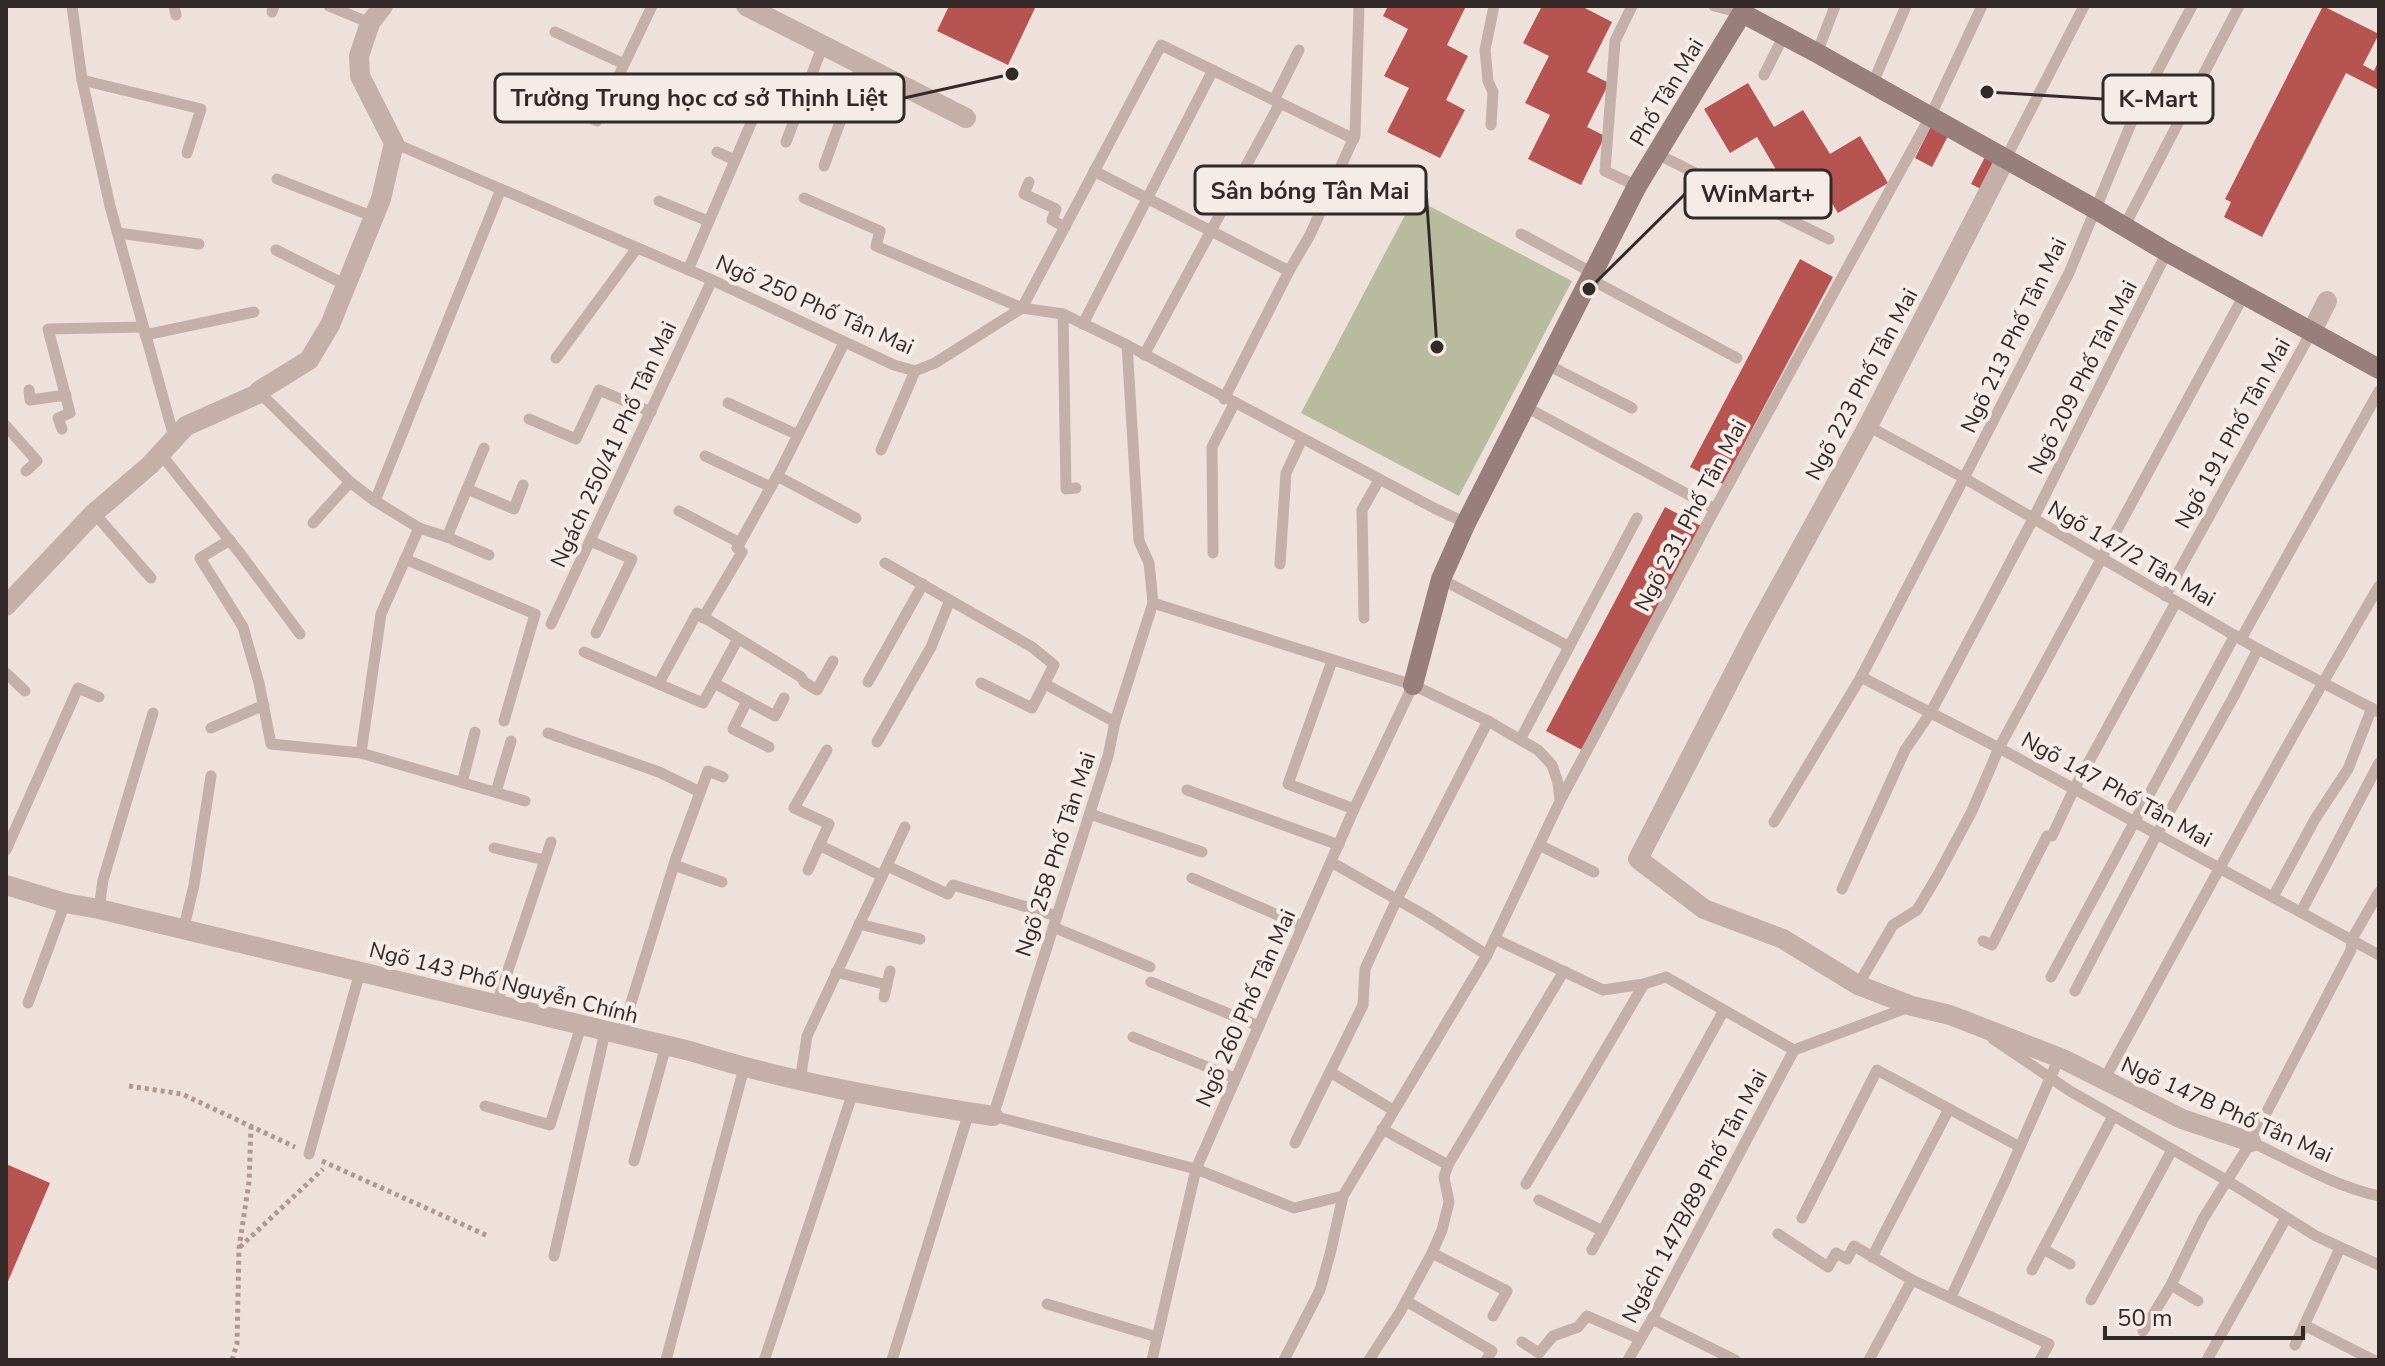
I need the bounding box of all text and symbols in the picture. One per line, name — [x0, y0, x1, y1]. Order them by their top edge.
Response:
street label: Phố Tân Mai — [1623, 33, 1711, 152]
callout: Trường Trung học cơ sở Thịnh Liệt — [495, 74, 904, 122]
callout: K-Mart — [2103, 75, 2213, 123]
text: Trường Trung học cơ sở Thịnh Liệt — [510, 82, 888, 114]
text: K-Mart — [2119, 83, 2198, 115]
callout: Sân bóng Tân Mai — [1195, 166, 1426, 214]
callout: WinMart+ — [1685, 170, 1831, 218]
text: Sân bóng Tân Mai — [1211, 175, 1409, 207]
text: WinMart+ — [1701, 178, 1815, 210]
street label: Ngõ 213 Phố Tân Mai — [1954, 233, 2074, 438]
street label: Ngõ 250 Phố Tân Mai — [711, 248, 918, 362]
street label: Ngõ 209 Phố Tân Mai — [2021, 275, 2145, 479]
street label: Ngõ 223 Phố Tân Mai — [1799, 283, 1925, 486]
street label: Ngách 250/41 Phố Tân Mai — [544, 316, 684, 572]
street label: Ngõ 191 Phố Tân Mai — [2168, 333, 2298, 534]
street label: Ngõ 231 Phố Tân Mai — [1628, 414, 1754, 617]
street label: Ngõ 147/2 Tân Mai — [2042, 494, 2221, 614]
street label: Ngõ 147 Phố Tân Mai — [2016, 725, 2217, 855]
street label: Ngõ 258 Phố Tân Mai — [1009, 748, 1103, 961]
street label: Ngõ 260 Phố Tân Mai — [1189, 905, 1303, 1112]
street label: Ngõ 143 Phố Nguyễn Chính — [366, 935, 642, 1031]
street label: Ngõ 147B Phố Tân Mai — [2116, 1050, 2337, 1170]
street label: Ngách 147B/89 Phố Tân Mai — [1615, 1064, 1775, 1329]
scale bar — [2105, 1290, 2303, 1340]
text: 50 m — [2117, 1302, 2173, 1334]

